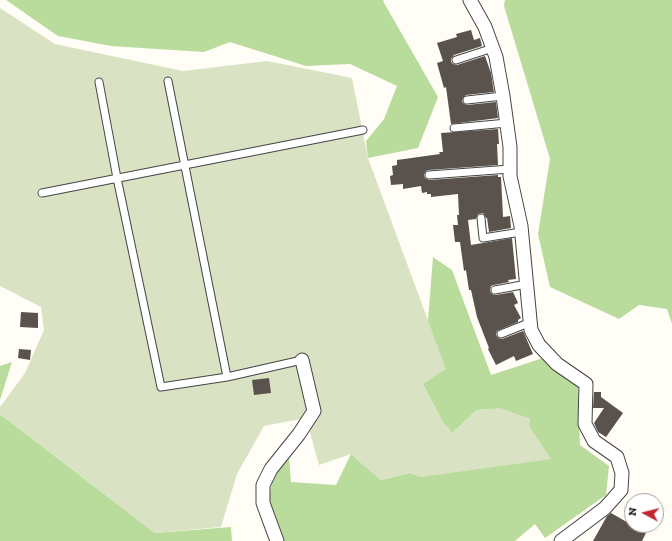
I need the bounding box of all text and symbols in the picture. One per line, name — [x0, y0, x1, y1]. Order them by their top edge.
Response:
north arrow — [624, 493, 664, 533]
text: N — [626, 507, 640, 517]

